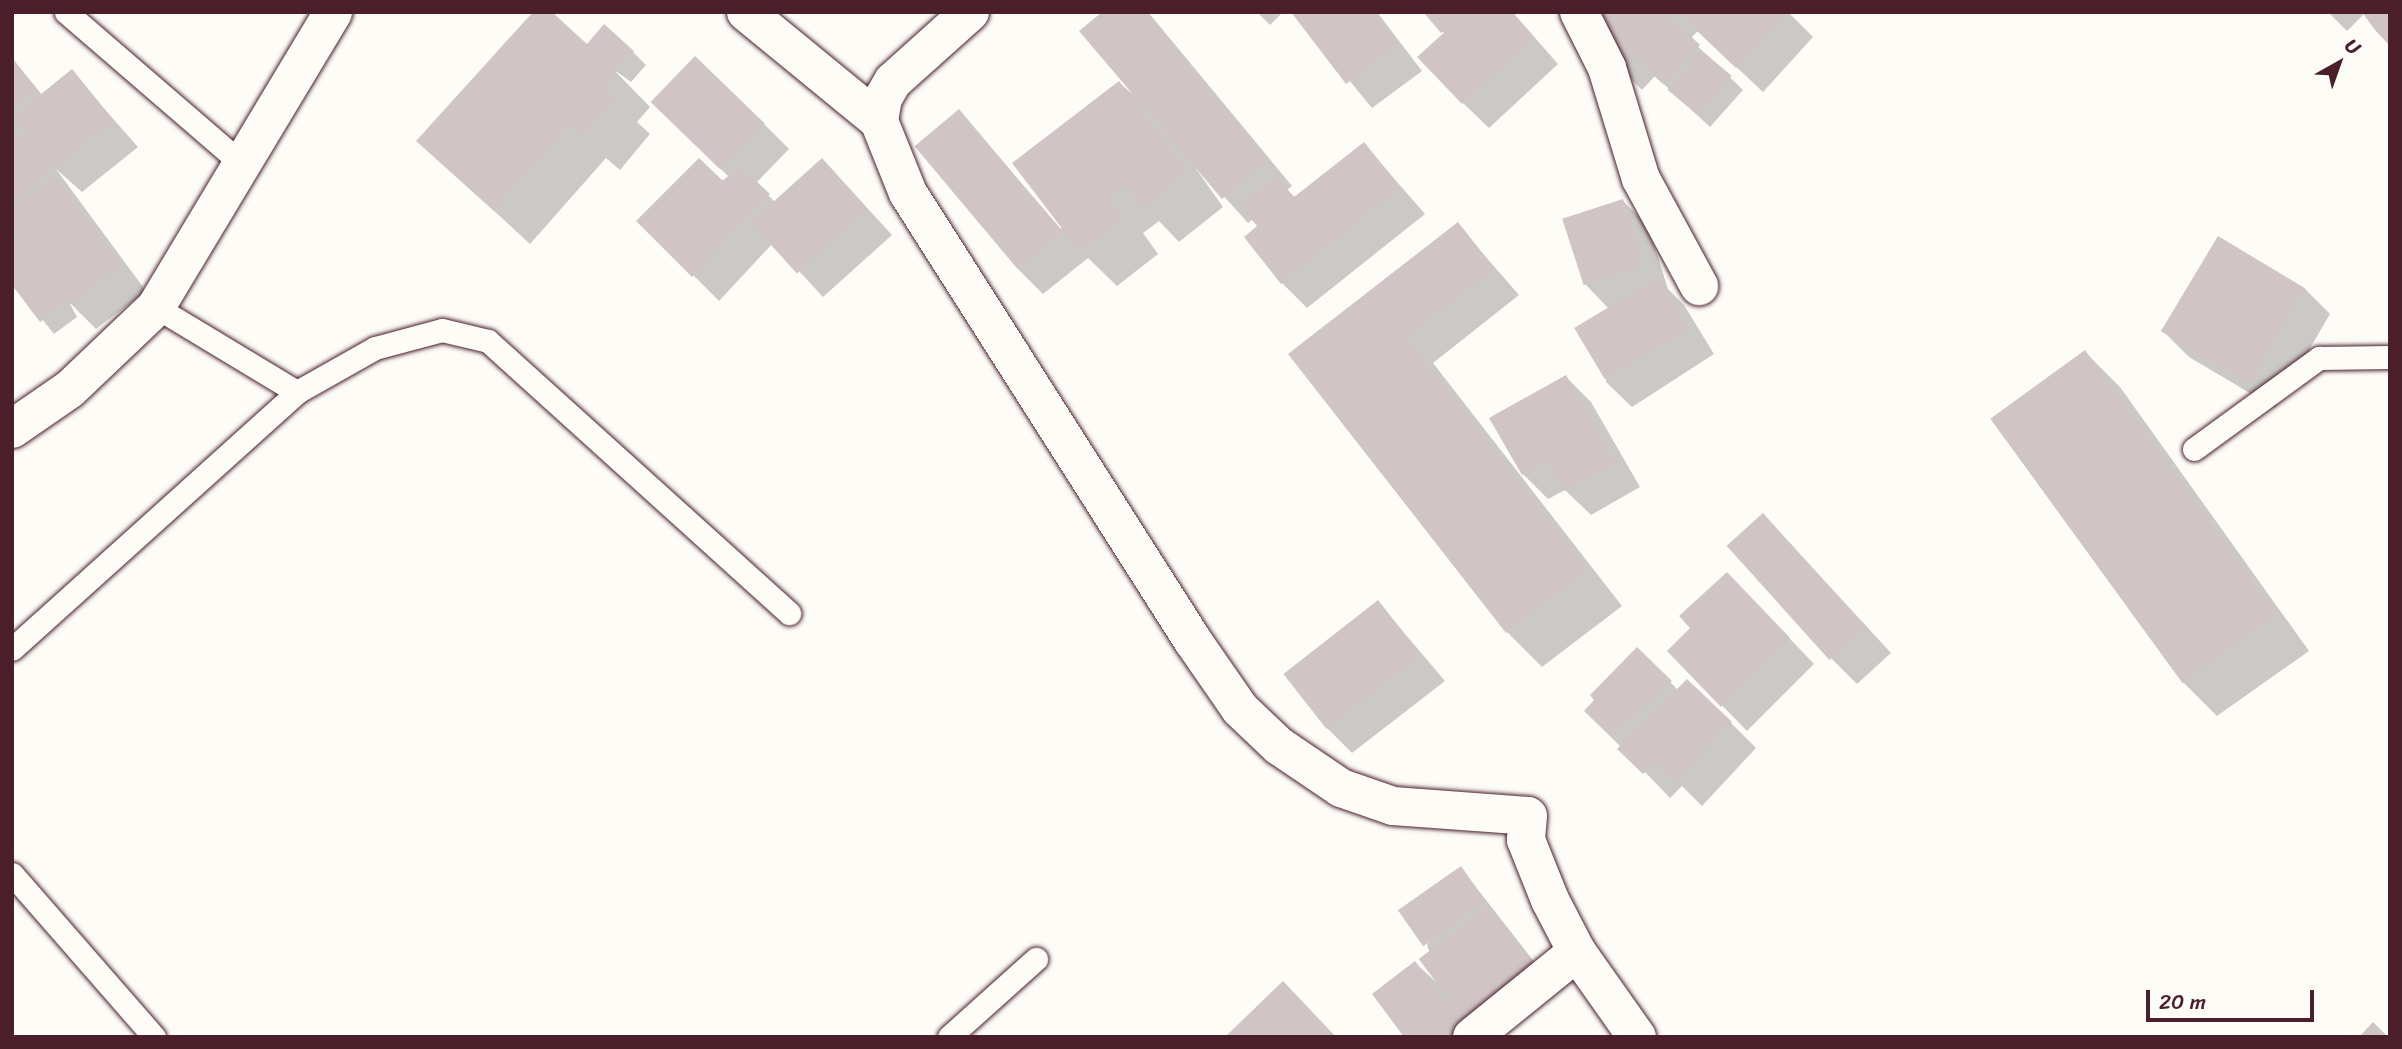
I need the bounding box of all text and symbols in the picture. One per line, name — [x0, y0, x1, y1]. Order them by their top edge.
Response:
north arrow — [2304, 28, 2374, 98]
text: U — [2337, 30, 2368, 63]
scale bar — [2150, 976, 2318, 1020]
text: 20 m — [2159, 983, 2206, 1021]

